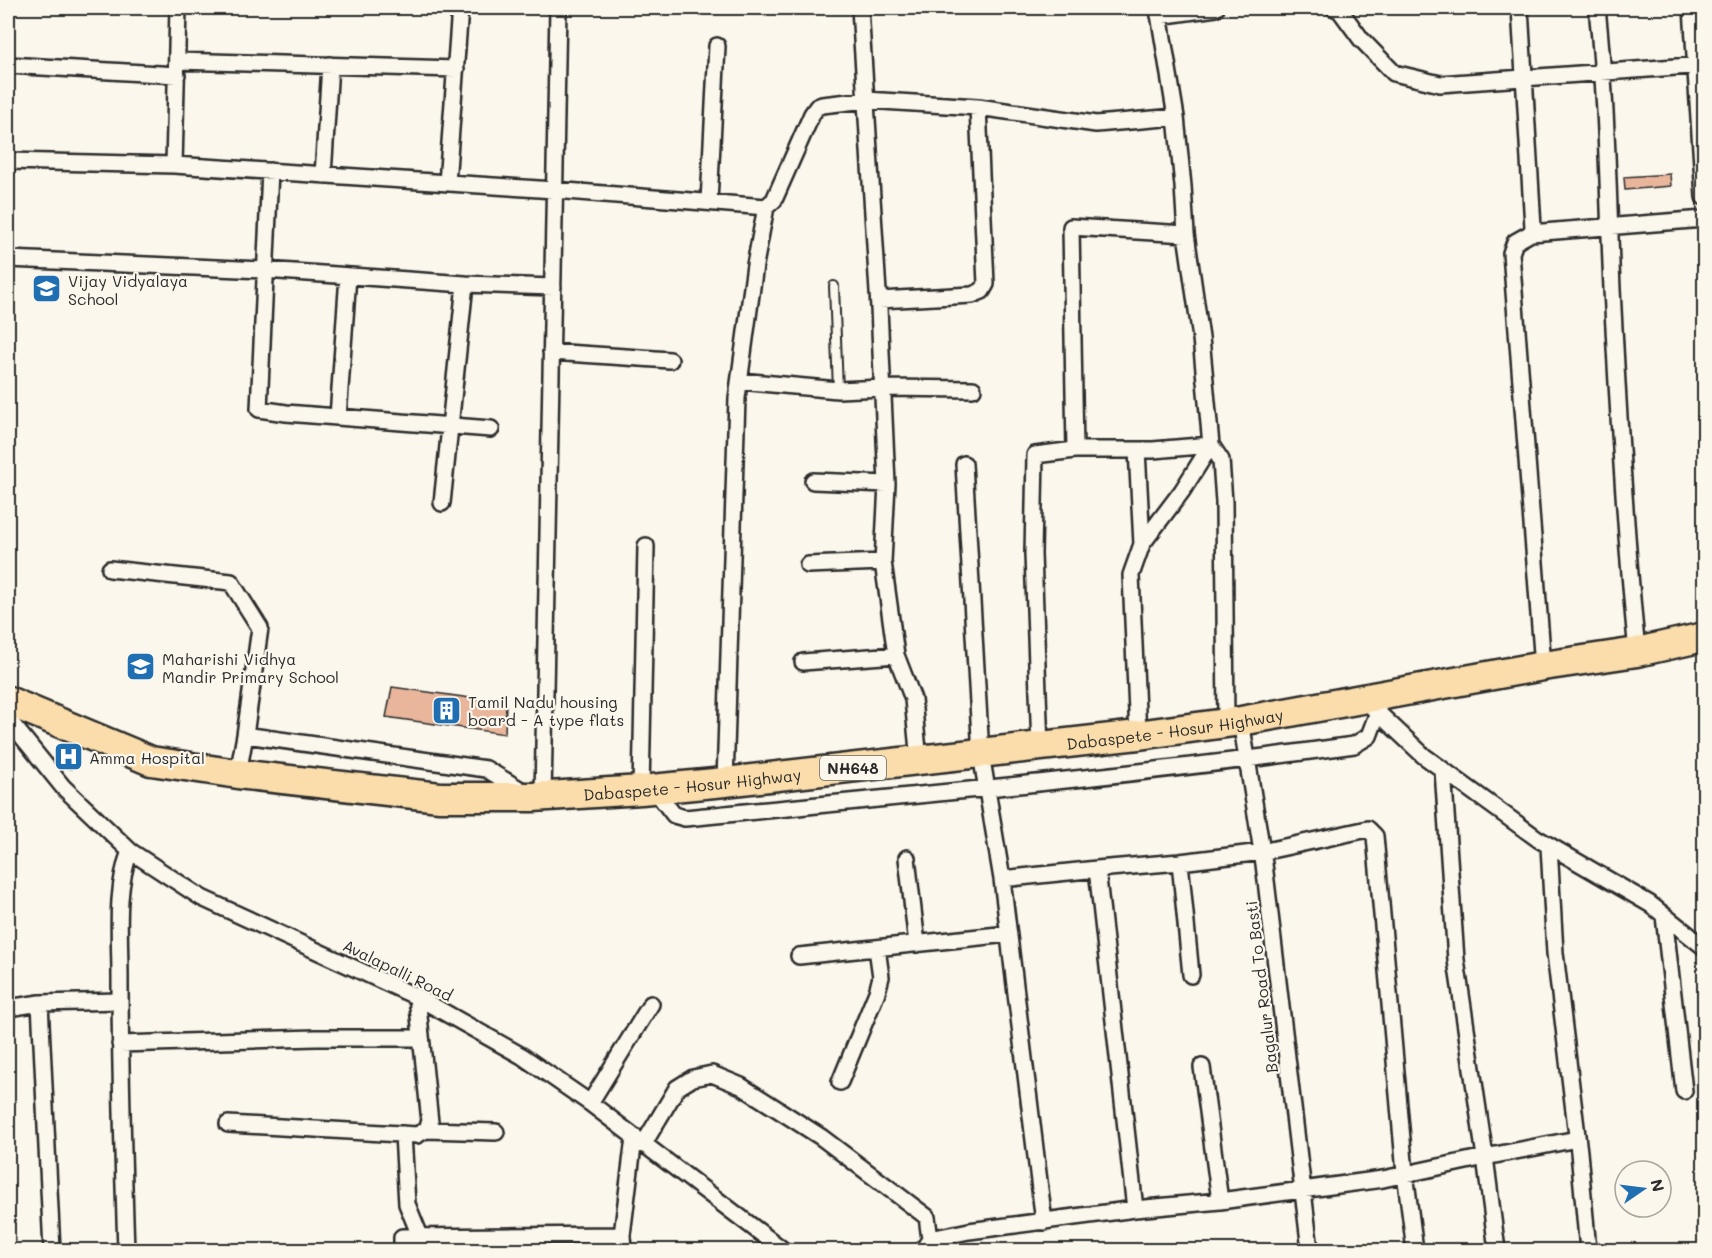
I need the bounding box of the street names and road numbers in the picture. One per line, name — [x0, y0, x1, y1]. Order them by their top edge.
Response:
street label: Dabaspete - Hosur Highway — [1065, 703, 1285, 754]
road number: NH648 — [820, 756, 886, 780]
street label: Dabaspete - Hosur Highway — [583, 763, 802, 804]
street label: Bagalur Road To Basti — [1240, 900, 1282, 1074]
street label: Avalapalli Road — [340, 934, 456, 1006]

